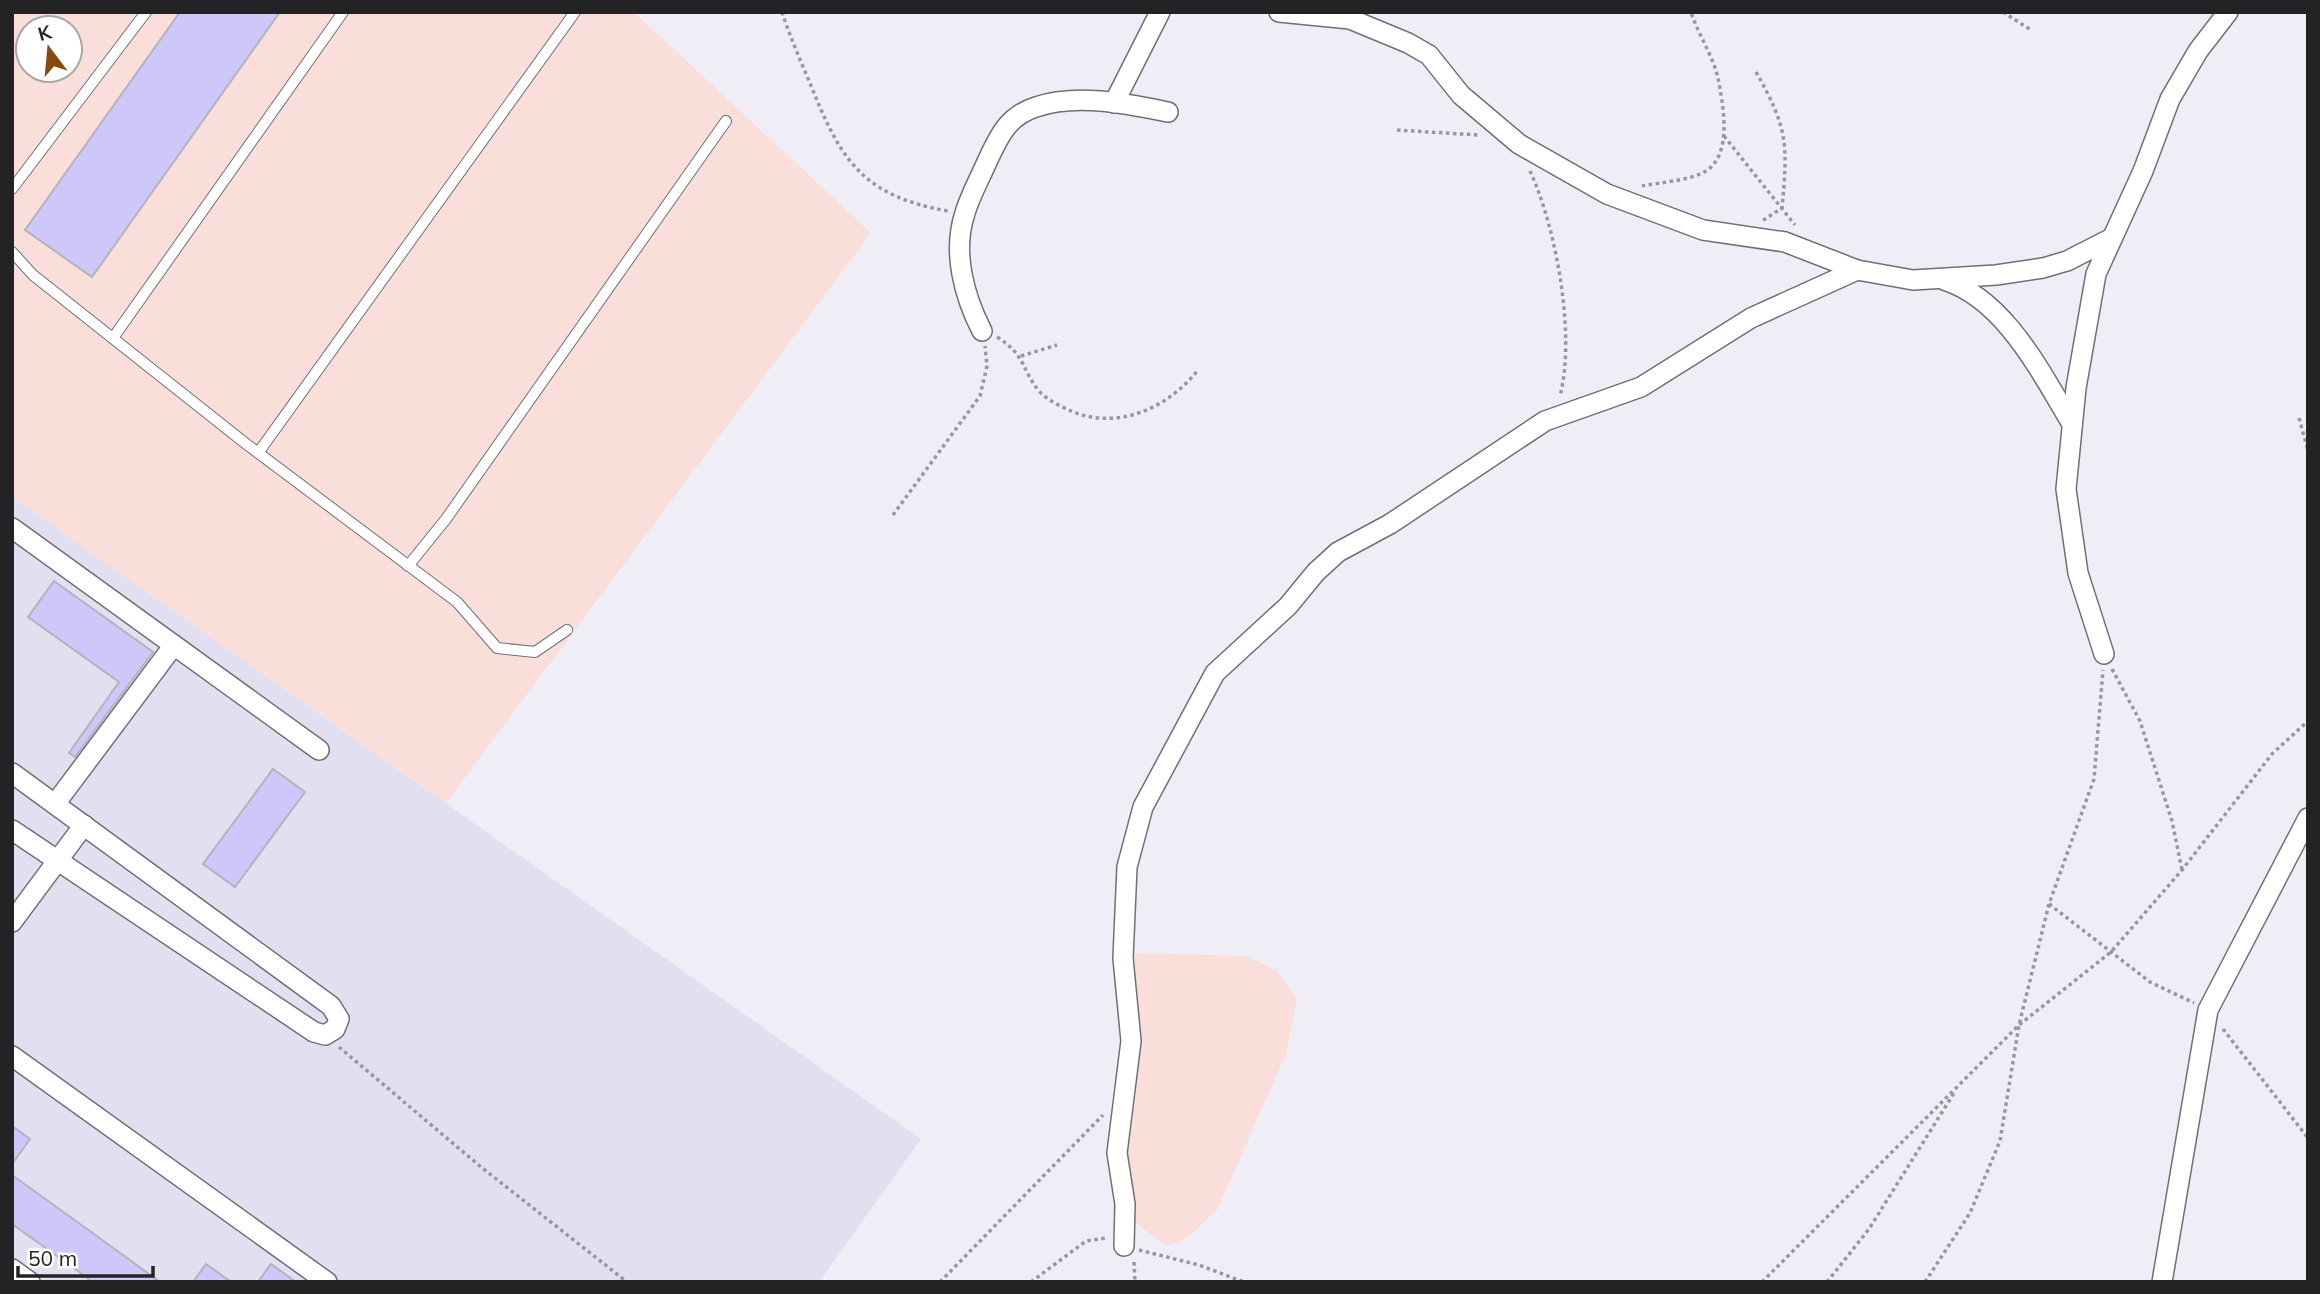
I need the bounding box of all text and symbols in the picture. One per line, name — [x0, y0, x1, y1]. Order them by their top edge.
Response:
north arrow — [14, 14, 84, 84]
text: K — [35, 19, 55, 46]
scale bar — [18, 1234, 152, 1278]
text: 50 m — [28, 1245, 77, 1271]

